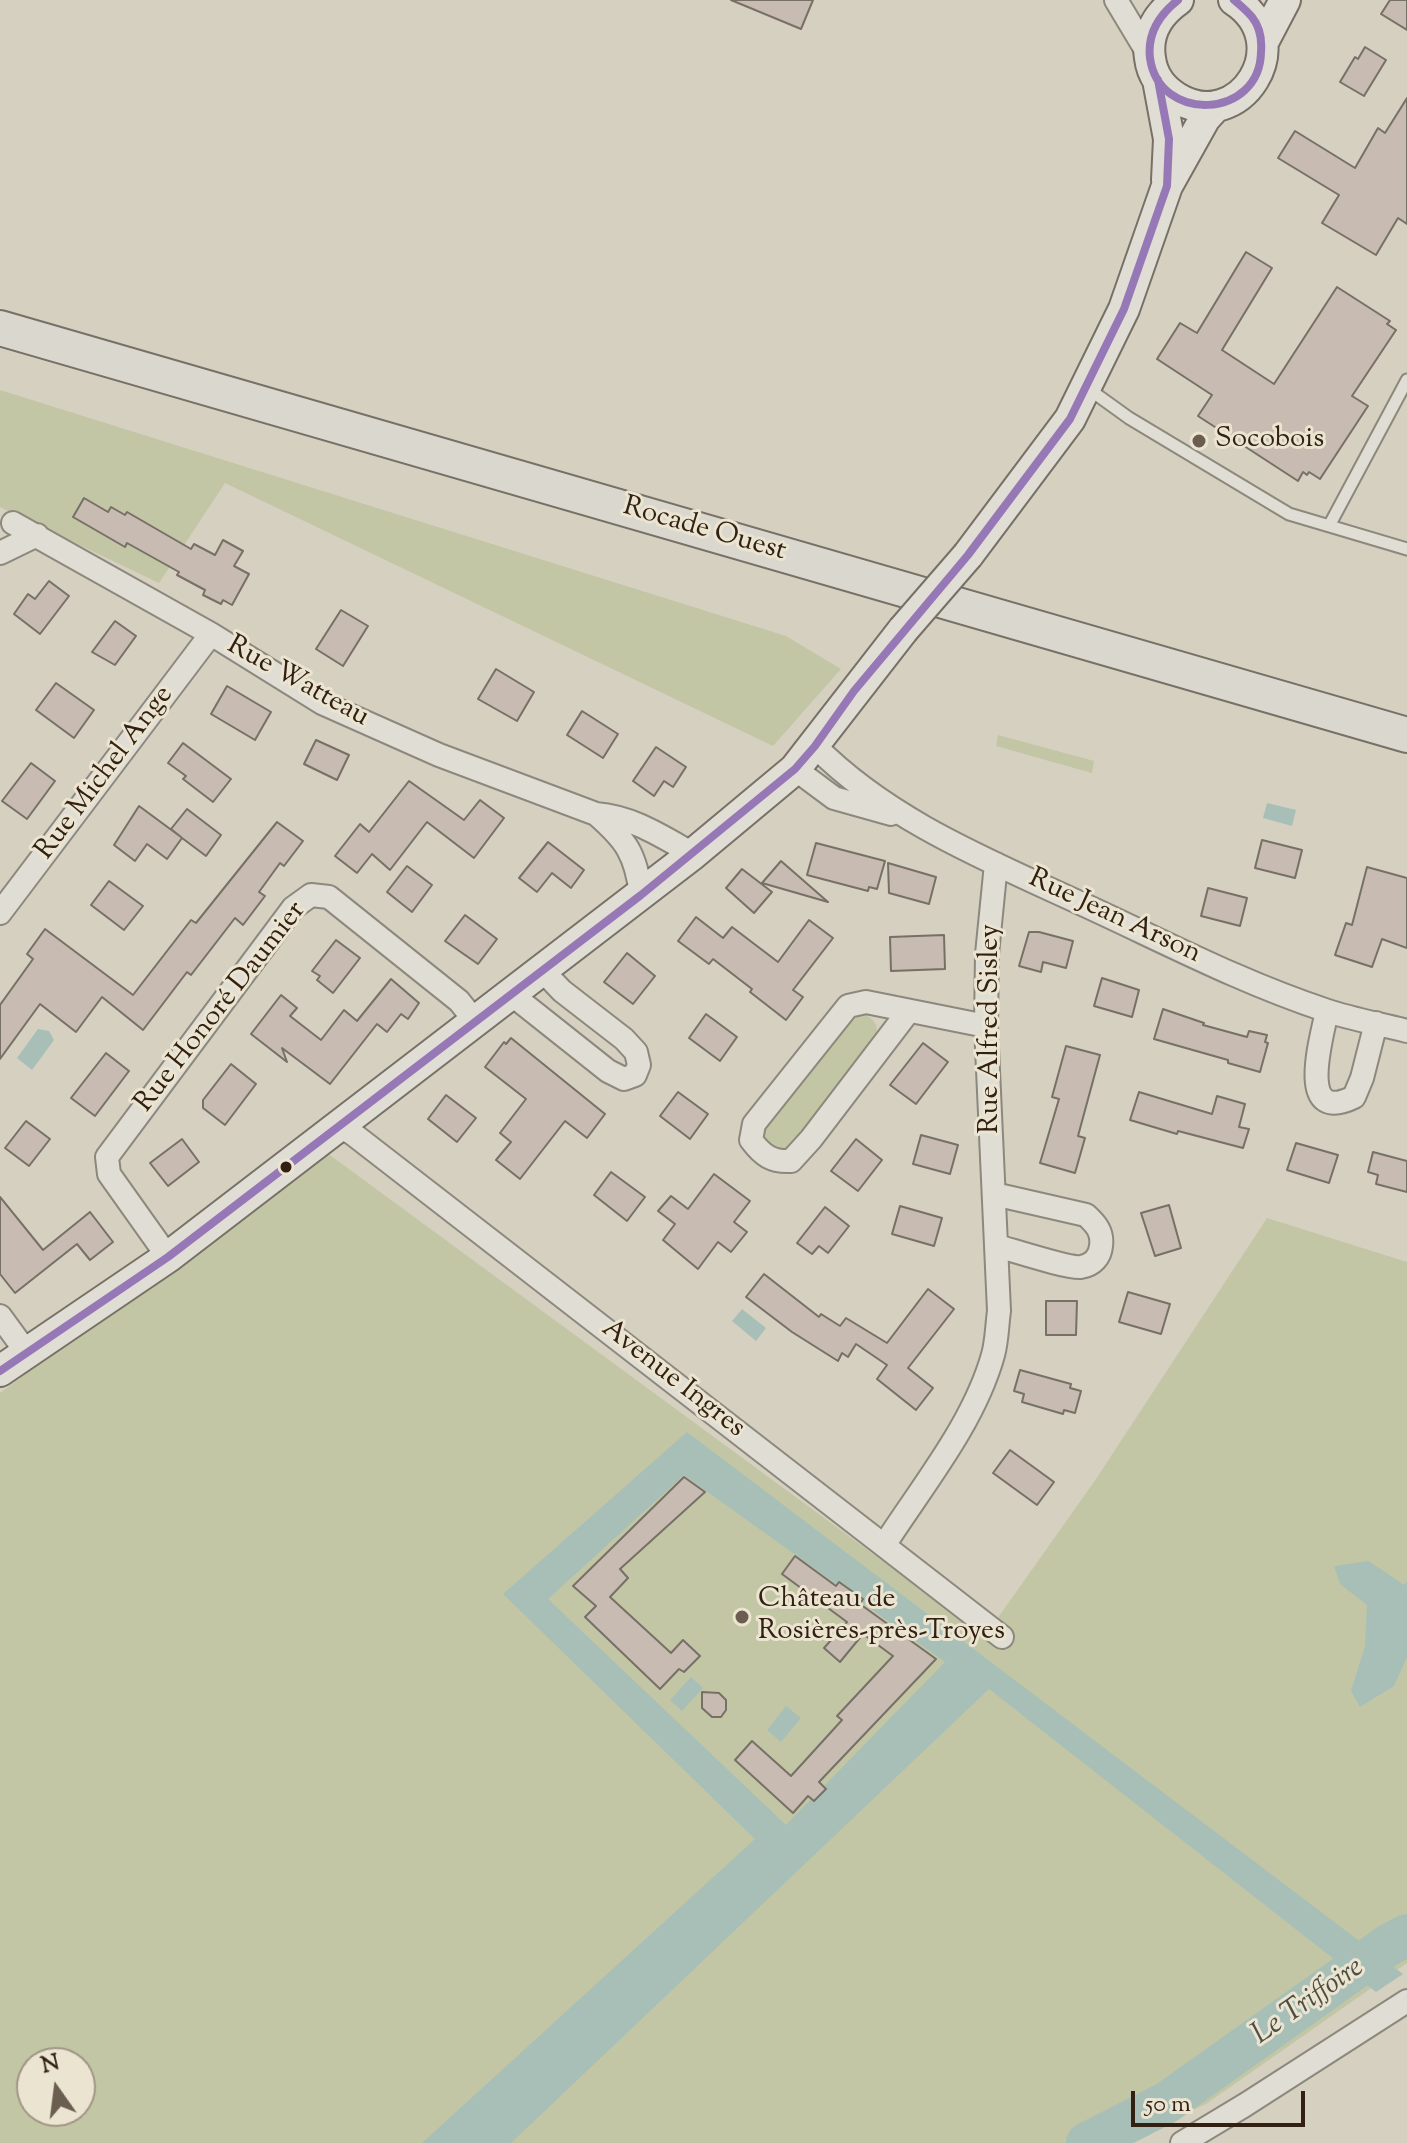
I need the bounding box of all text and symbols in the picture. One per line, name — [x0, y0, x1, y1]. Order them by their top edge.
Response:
place label: Socobois — [1215, 424, 1324, 458]
marker: Socobois — [1190, 432, 1208, 450]
street label: Rocade Ouest — [619, 492, 789, 570]
street label: Rue Watteau — [220, 630, 374, 736]
street label: Rue Michel Ange — [30, 680, 182, 868]
street label: Rue Jean Arson — [1022, 863, 1206, 973]
street label: Rue Honoré Daumier — [129, 896, 315, 1120]
street label: Rue Alfred Sisley — [975, 924, 1009, 1134]
unlabelled marker — [278, 1159, 294, 1175]
street label: Avenue Ingres — [593, 1313, 751, 1447]
place label: Château de Rosières-près-Troyes — [758, 1584, 1005, 1650]
marker: Château de Rosières-près-Troyes — [733, 1608, 751, 1626]
water label: Le Triffoire — [1246, 1951, 1372, 2055]
north arrow — [16, 2047, 96, 2127]
text: N — [38, 2048, 63, 2083]
scale bar — [1135, 2075, 1309, 2125]
text: 50 m — [1145, 2088, 1191, 2122]

